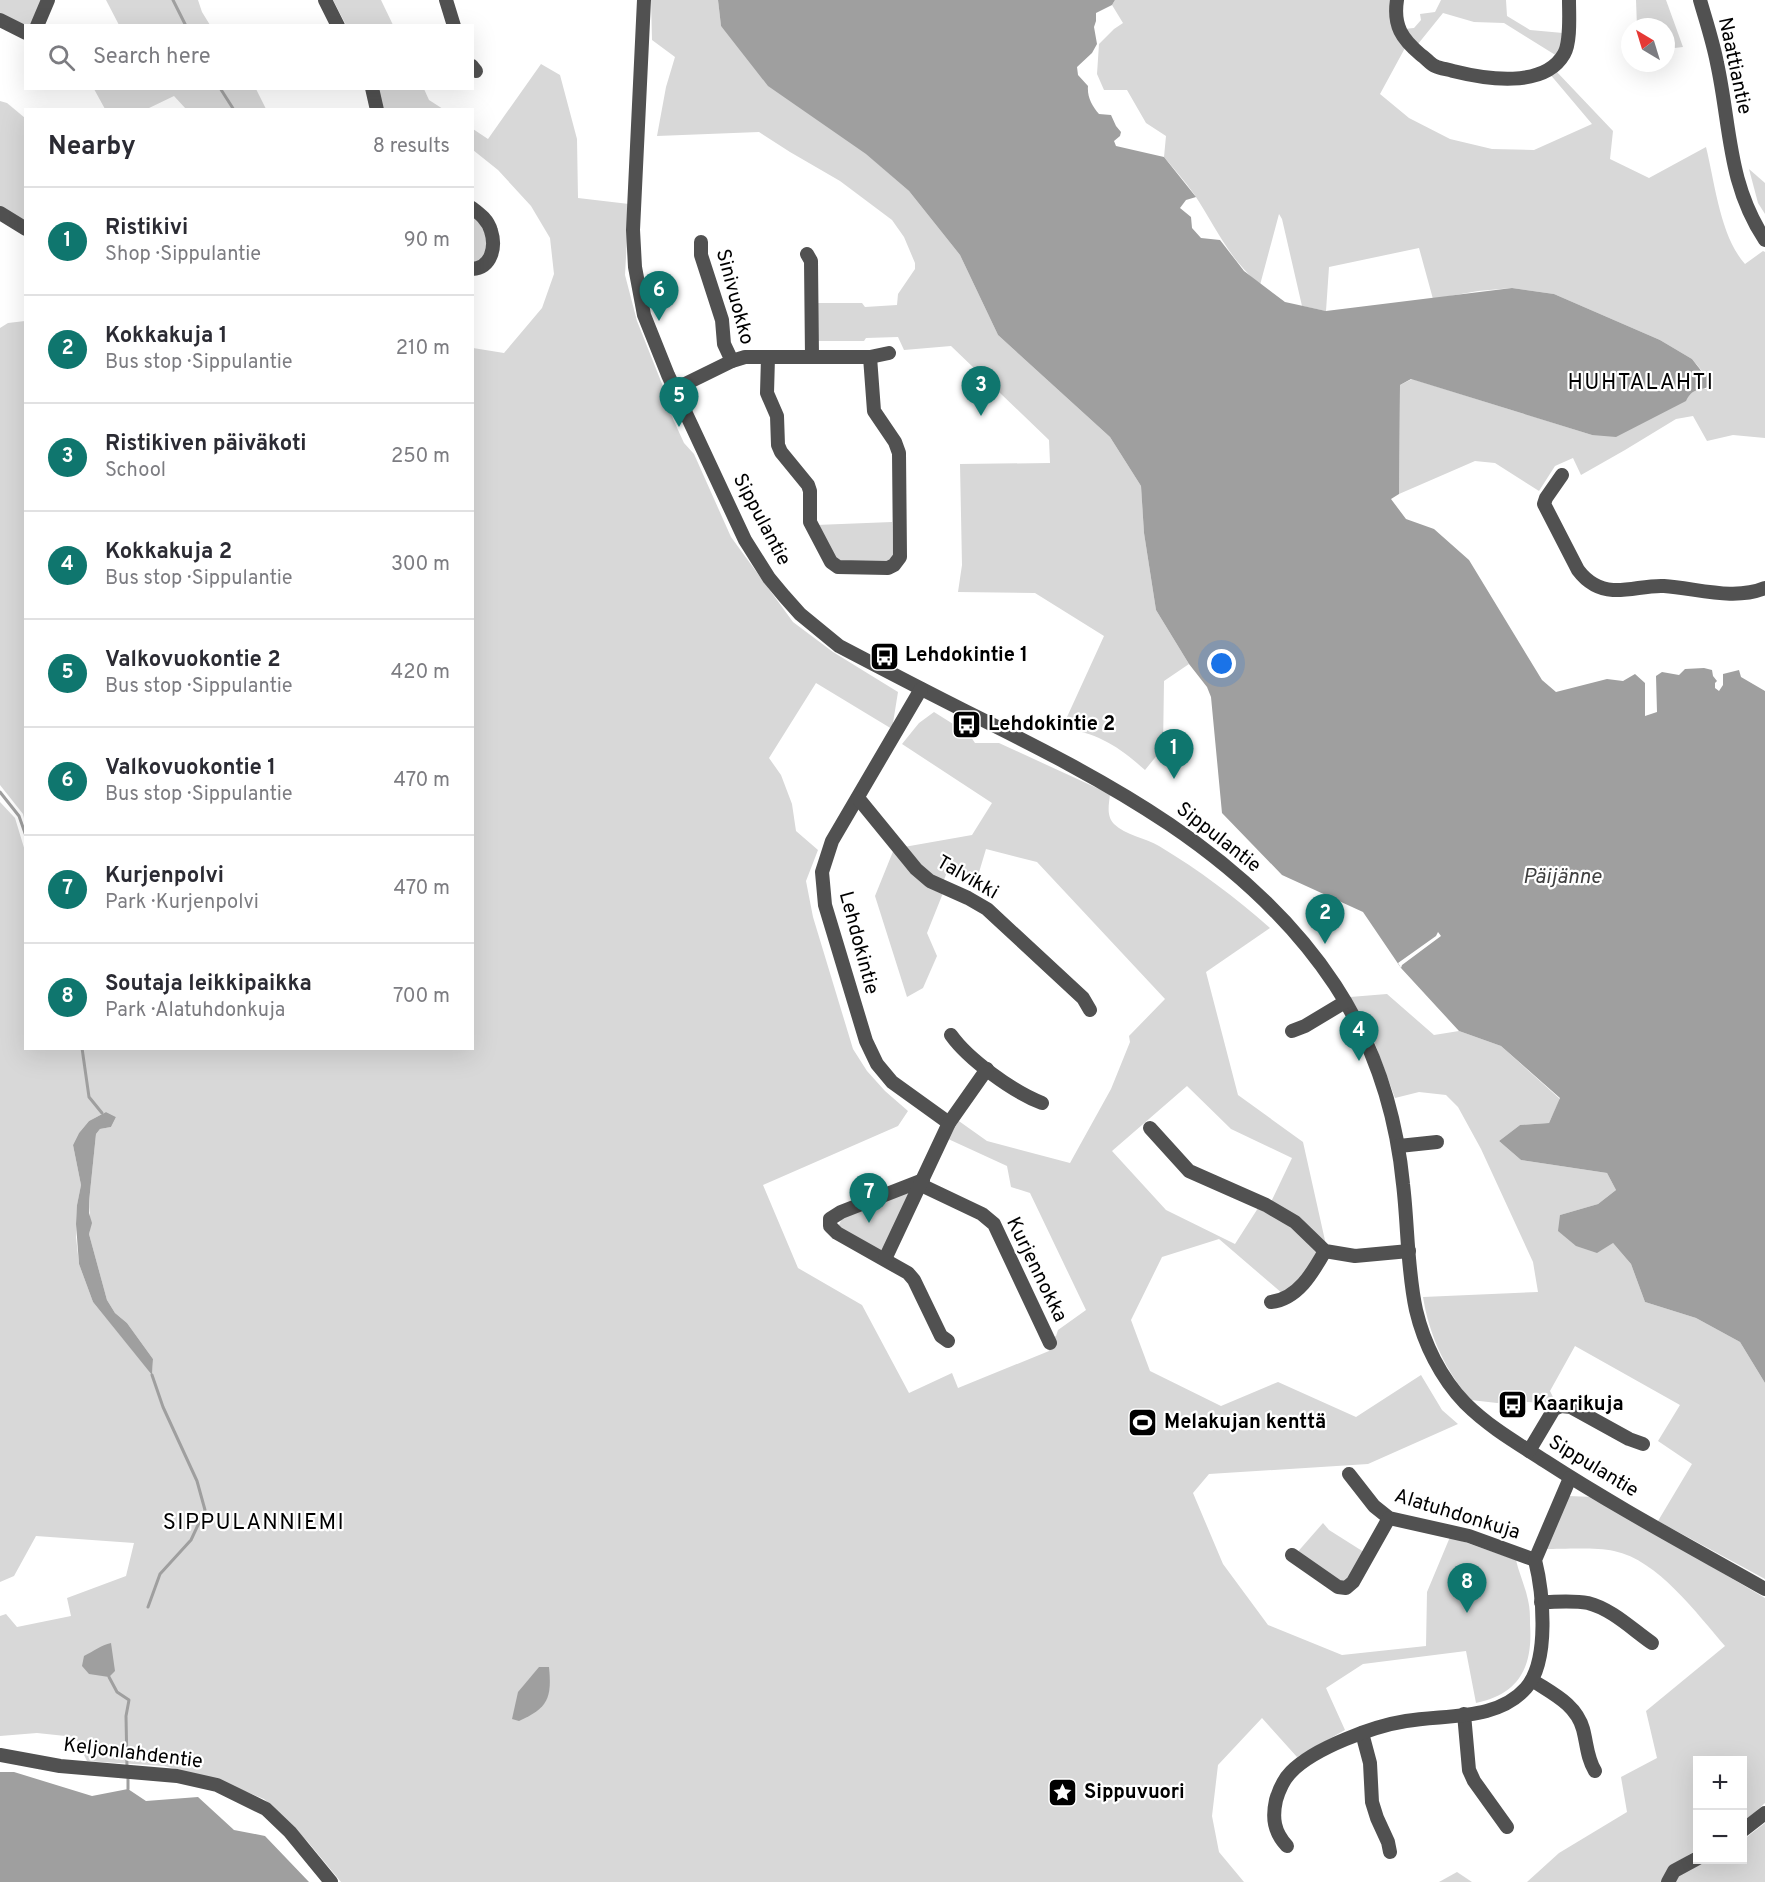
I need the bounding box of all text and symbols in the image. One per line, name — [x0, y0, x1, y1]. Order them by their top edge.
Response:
street label: Naattiantie — [1711, 15, 1757, 117]
north arrow — [1621, 18, 1675, 72]
search box — [24, 24, 474, 90]
icon: search — [45, 41, 78, 74]
text: Search here — [93, 44, 211, 71]
text: Nearby — [48, 131, 136, 164]
text: 8 results — [373, 134, 450, 160]
text: Ristikivi — [105, 215, 188, 242]
text: 1 — [64, 228, 72, 254]
text: 90 m — [404, 228, 450, 254]
text: Shop · Sippulantie — [105, 242, 261, 268]
street label: Sinivuokko — [709, 246, 759, 348]
pin: 6 — [640, 272, 678, 321]
text: Kokkakuja 1 — [105, 323, 228, 350]
text: 2 — [61, 336, 74, 362]
text: 210 m — [396, 336, 450, 362]
text: Bus stop · Sippulantie — [105, 350, 293, 376]
pin: 3 — [962, 366, 1000, 416]
district label: HUHTALAHTI — [1567, 370, 1715, 397]
pin: 5 — [660, 378, 698, 427]
text: Ristikiven päiväkoti — [105, 431, 306, 458]
text: 3 — [62, 444, 74, 470]
text: 250 m — [391, 444, 450, 470]
text: School — [105, 458, 166, 484]
street label: Sippulantie — [726, 469, 796, 571]
text: Kokkakuja 2 — [105, 539, 232, 566]
text: 4 — [61, 552, 74, 578]
text: 300 m — [391, 552, 450, 578]
text: Bus stop · Sippulantie — [105, 566, 293, 592]
bus stop icon: Lehdokintie 1 — [868, 640, 900, 672]
place label: Lehdokintie 1 — [905, 643, 1028, 669]
text: Valkovuokontie 2 — [105, 647, 281, 674]
your location — [1207, 649, 1236, 678]
text: 5 — [61, 660, 74, 686]
text: 420 m — [391, 660, 450, 686]
text: Bus stop · Sippulantie — [105, 674, 293, 700]
bus stop icon: Lehdokintie 2 — [951, 709, 983, 741]
place label: Lehdokintie 2 — [988, 712, 1115, 738]
pin: 1 — [1154, 730, 1194, 779]
text: Valkovuokontie 1 — [105, 755, 276, 782]
text: 6 — [61, 768, 74, 794]
text: 470 m — [393, 768, 450, 794]
text: Bus stop · Sippulantie — [105, 782, 293, 808]
street label: Sippulantie — [1170, 797, 1266, 879]
street label: Talvikki — [931, 850, 1003, 906]
text: Kurjenpolvi — [105, 863, 224, 890]
water label: Päijänne — [1523, 864, 1603, 891]
text: 7 — [62, 876, 73, 902]
text: 470 m — [393, 876, 450, 902]
street label: Lehdokintie — [832, 889, 884, 997]
text: Park · Kurjenpolvi — [105, 890, 259, 916]
pin: 2 — [1306, 894, 1344, 944]
text: Soutaja leikkipaikka — [105, 971, 312, 998]
text: 8 — [61, 984, 74, 1010]
text: 700 m — [393, 984, 450, 1010]
text: Park · Alatuhdonkuja — [105, 998, 285, 1024]
pin: 4 — [1340, 1012, 1378, 1061]
pin: 7 — [850, 1174, 888, 1223]
street label: Kurjennokka — [999, 1213, 1073, 1327]
bus stop icon: Kaarikuja — [1496, 1389, 1528, 1421]
place label: Kaarikuja — [1533, 1392, 1624, 1418]
sports icon: Melakujan kenttä — [1127, 1407, 1159, 1439]
place label: Melakujan kenttä — [1164, 1410, 1326, 1436]
street label: Sippulantie — [1543, 1430, 1643, 1504]
street label: Alatuhdonkuja — [1391, 1484, 1523, 1546]
district label: SIPPULANNIEMI — [163, 1510, 345, 1537]
pin: 8 — [1448, 1564, 1486, 1613]
street label: Keljonlahdentie — [62, 1733, 204, 1775]
map controls — [1693, 1756, 1747, 1864]
button: + — [1693, 1756, 1747, 1810]
place icon: Sippuvuori — [1047, 1777, 1079, 1809]
place label: Sippuvuori — [1084, 1780, 1185, 1806]
button: − — [1693, 1810, 1747, 1864]

